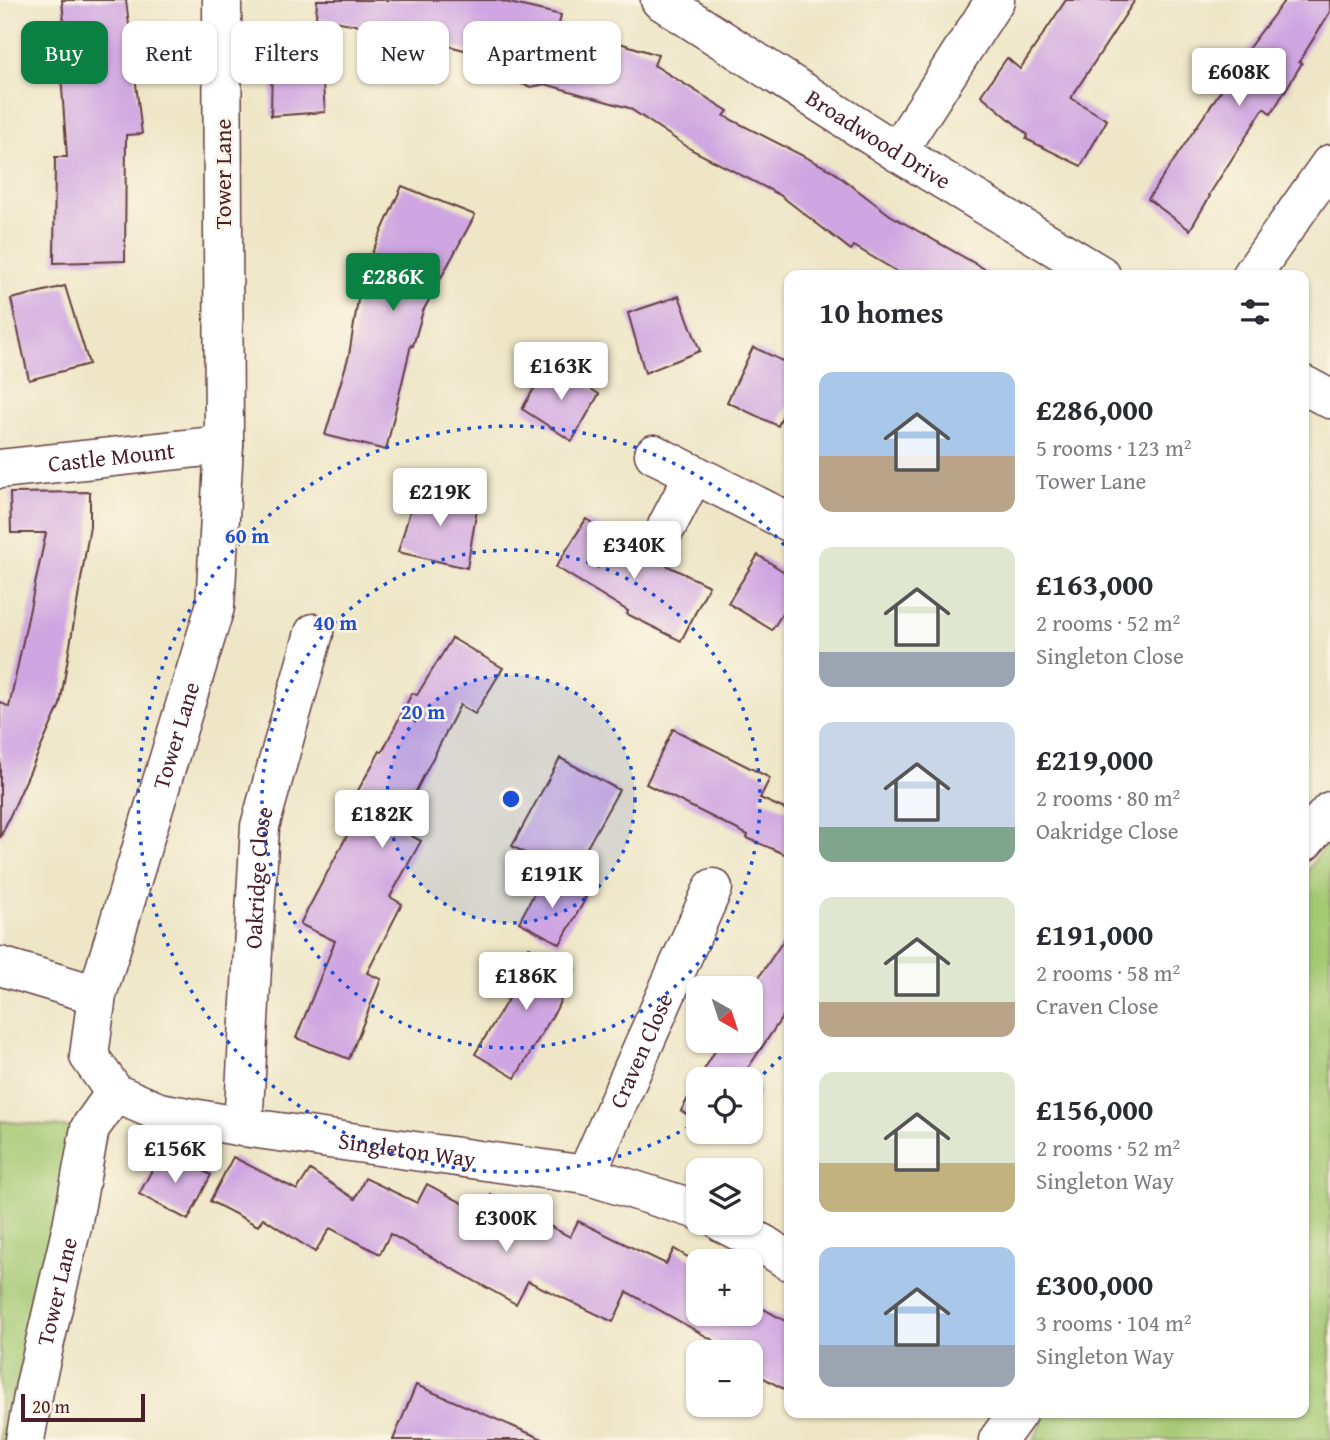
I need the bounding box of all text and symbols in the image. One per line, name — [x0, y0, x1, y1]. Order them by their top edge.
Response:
chip: Buy — [21, 21, 108, 84]
chip: Rent — [122, 21, 217, 84]
chip: Filters — [231, 21, 343, 84]
chip: New — [357, 21, 449, 84]
chip: Apartment — [463, 21, 621, 84]
pin: £608K — [1190, 48, 1288, 108]
text: £608K — [1208, 54, 1270, 87]
street label: Broadwood Drive — [800, 81, 957, 197]
street label: Tower Lane — [206, 119, 239, 229]
pin: £286K — [344, 254, 442, 313]
text: £286K — [362, 259, 424, 292]
text: 10 homes — [819, 290, 944, 334]
icon: filters — [1236, 293, 1274, 331]
pin: £163K — [512, 342, 610, 402]
text: £163K — [530, 348, 592, 381]
text: £286,000 — [1036, 387, 1153, 431]
icon: home — [875, 400, 959, 484]
text: 5 rooms · 123 m² — [1036, 431, 1191, 464]
street label: Castle Mount — [46, 433, 176, 480]
text: Tower Lane — [1036, 464, 1146, 497]
pin: £219K — [391, 468, 489, 528]
text: £219K — [409, 474, 471, 507]
text: 60 m — [225, 520, 269, 551]
pin: £340K — [585, 522, 683, 581]
text: £340K — [603, 527, 665, 560]
text: £163,000 — [1036, 562, 1153, 606]
icon: home — [875, 575, 959, 659]
text: 2 rooms · 52 m² — [1036, 606, 1180, 639]
text: 40 m — [313, 607, 357, 638]
text: Singleton Close — [1036, 639, 1184, 672]
street label: Tower Lane — [144, 678, 207, 793]
text: 20 m — [401, 696, 445, 727]
text: £219,000 — [1036, 737, 1153, 781]
icon: home — [875, 750, 959, 834]
text: 2 rooms · 80 m² — [1036, 781, 1180, 814]
centre of rings — [499, 787, 523, 811]
pin: £182K — [333, 790, 431, 850]
text: £182K — [351, 796, 413, 829]
street label: Oakridge Close — [236, 802, 281, 950]
text: Oakridge Close — [1036, 814, 1179, 847]
pin: £191K — [503, 850, 601, 910]
text: £191K — [521, 856, 583, 889]
text: £191,000 — [1036, 912, 1153, 956]
icon: home — [875, 925, 959, 1009]
pin: £186K — [477, 953, 575, 1012]
text: 2 rooms · 58 m² — [1036, 956, 1180, 989]
text: £186K — [495, 958, 557, 991]
north arrow — [686, 976, 763, 1054]
map controls — [686, 976, 763, 1417]
street label: Craven Close — [601, 988, 680, 1113]
text: Craven Close — [1036, 989, 1159, 1022]
button: locate — [686, 1067, 763, 1144]
text: £156,000 — [1036, 1087, 1153, 1131]
icon: home — [875, 1100, 959, 1184]
street label: Singleton Way — [336, 1124, 478, 1175]
pin: £156K — [126, 1126, 224, 1185]
text: £156K — [144, 1131, 206, 1164]
text: 2 rooms · 52 m² — [1036, 1131, 1180, 1164]
button: layers — [686, 1158, 763, 1235]
text: Singleton Way — [1036, 1164, 1174, 1197]
pin: £300K — [457, 1194, 555, 1254]
text: £300K — [475, 1200, 537, 1233]
street label: Tower Lane — [28, 1234, 85, 1349]
button: + — [686, 1249, 763, 1326]
text: £300,000 — [1036, 1262, 1153, 1306]
icon: home — [875, 1275, 959, 1359]
text: 3 rooms · 104 m² — [1036, 1306, 1191, 1339]
text: Singleton Way — [1036, 1339, 1174, 1372]
button: − — [686, 1340, 763, 1417]
scale bar — [21, 1391, 145, 1423]
text: 20 m — [32, 1392, 70, 1420]

